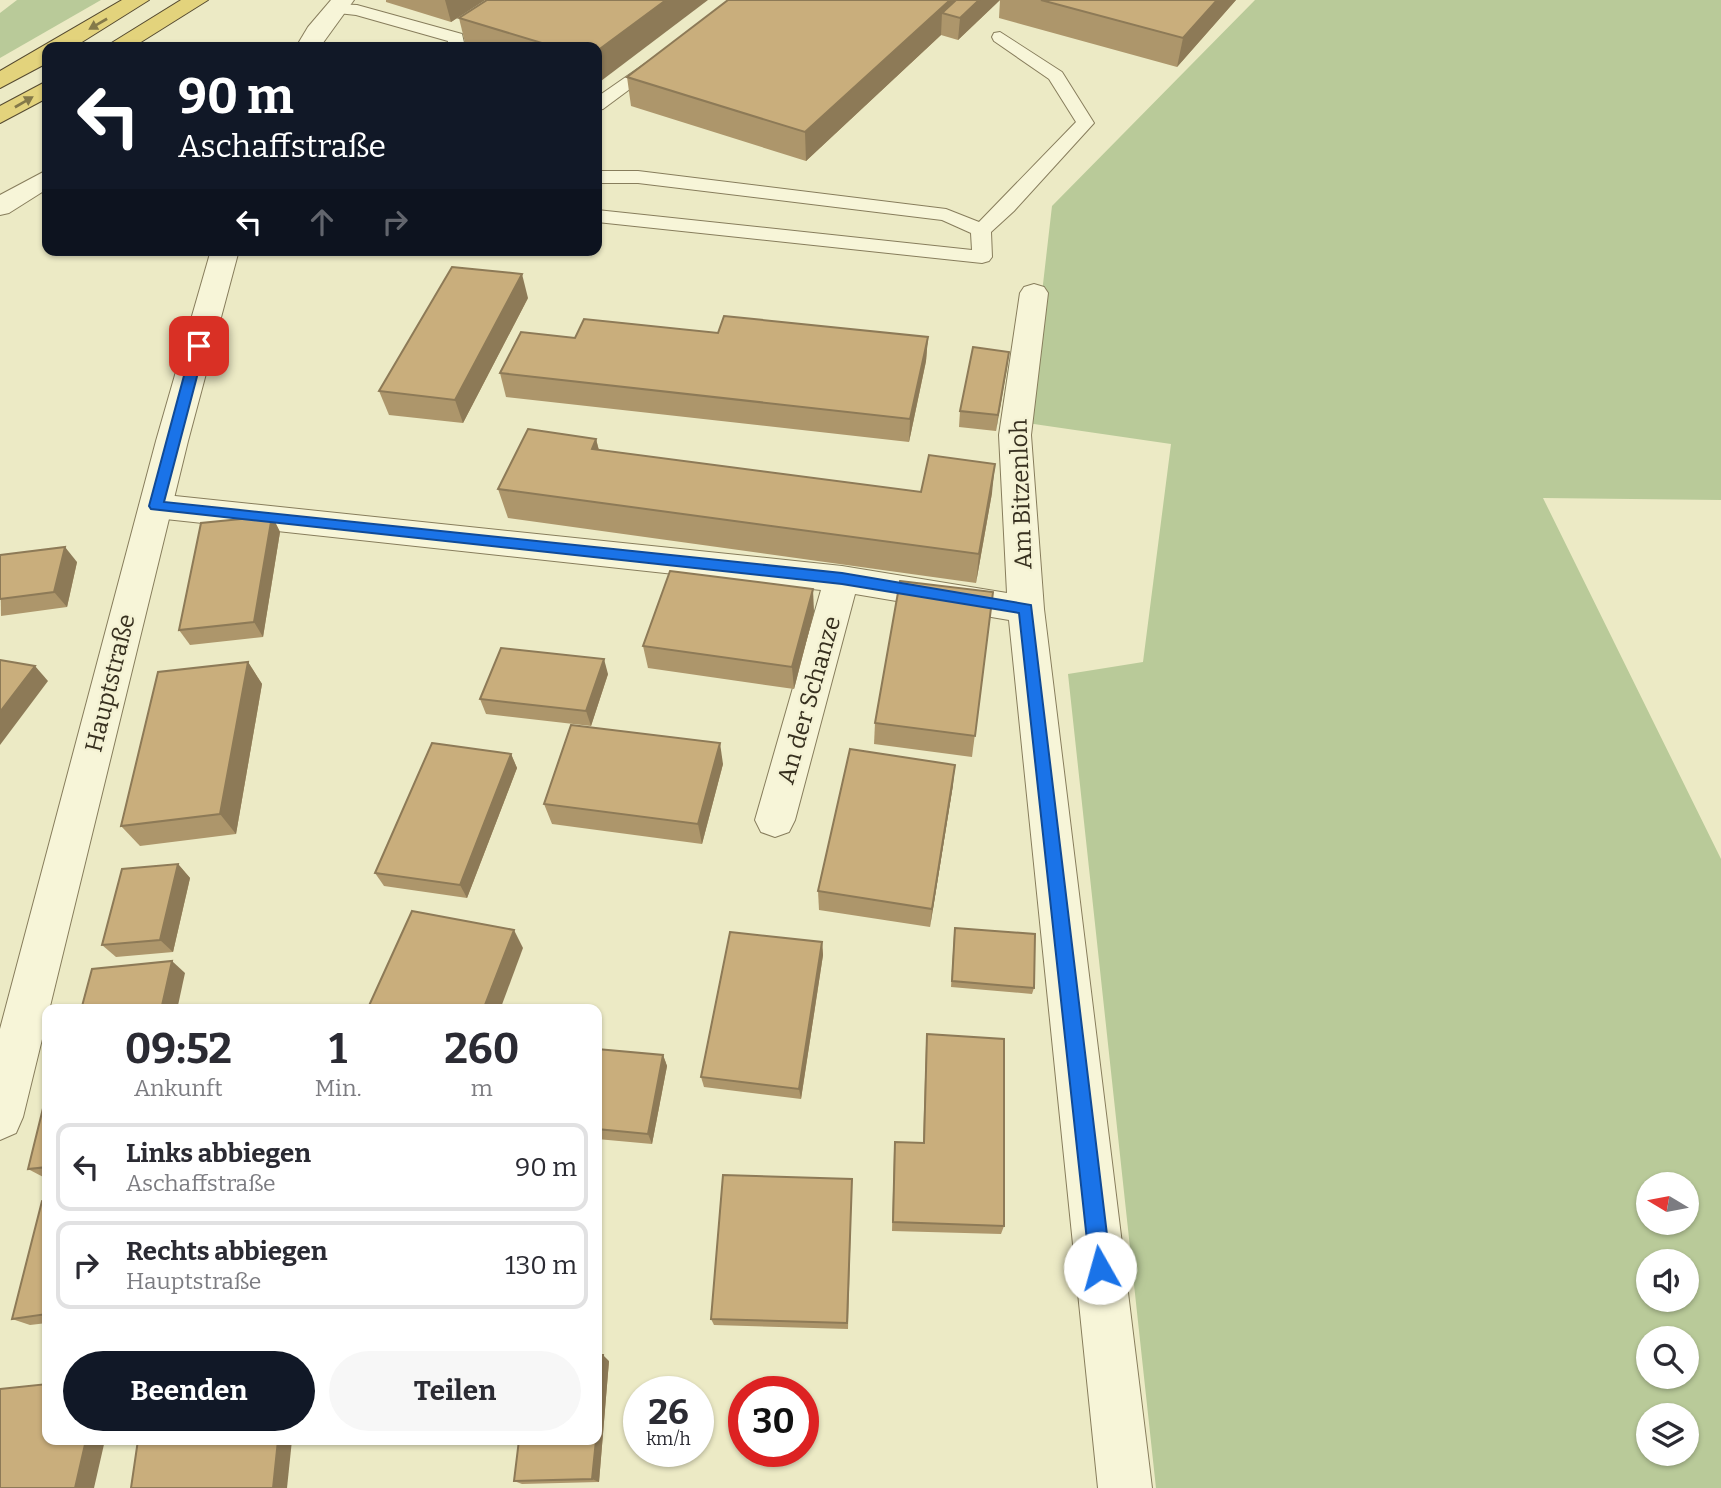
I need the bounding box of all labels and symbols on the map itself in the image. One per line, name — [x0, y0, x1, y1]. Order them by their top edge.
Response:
one-way arrow — [88, 17, 108, 29]
one-way arrow — [14, 96, 33, 108]
pin — [169, 316, 229, 376]
street label: Am Bitzenloh — [1004, 418, 1038, 570]
street label: Hauptstraße — [79, 611, 141, 755]
street label: An der Schanze — [772, 613, 846, 787]
north arrow — [1636, 1172, 1699, 1236]
position arrow — [1063, 1231, 1137, 1305]
speed limit sign: 30 — [728, 1376, 819, 1467]

